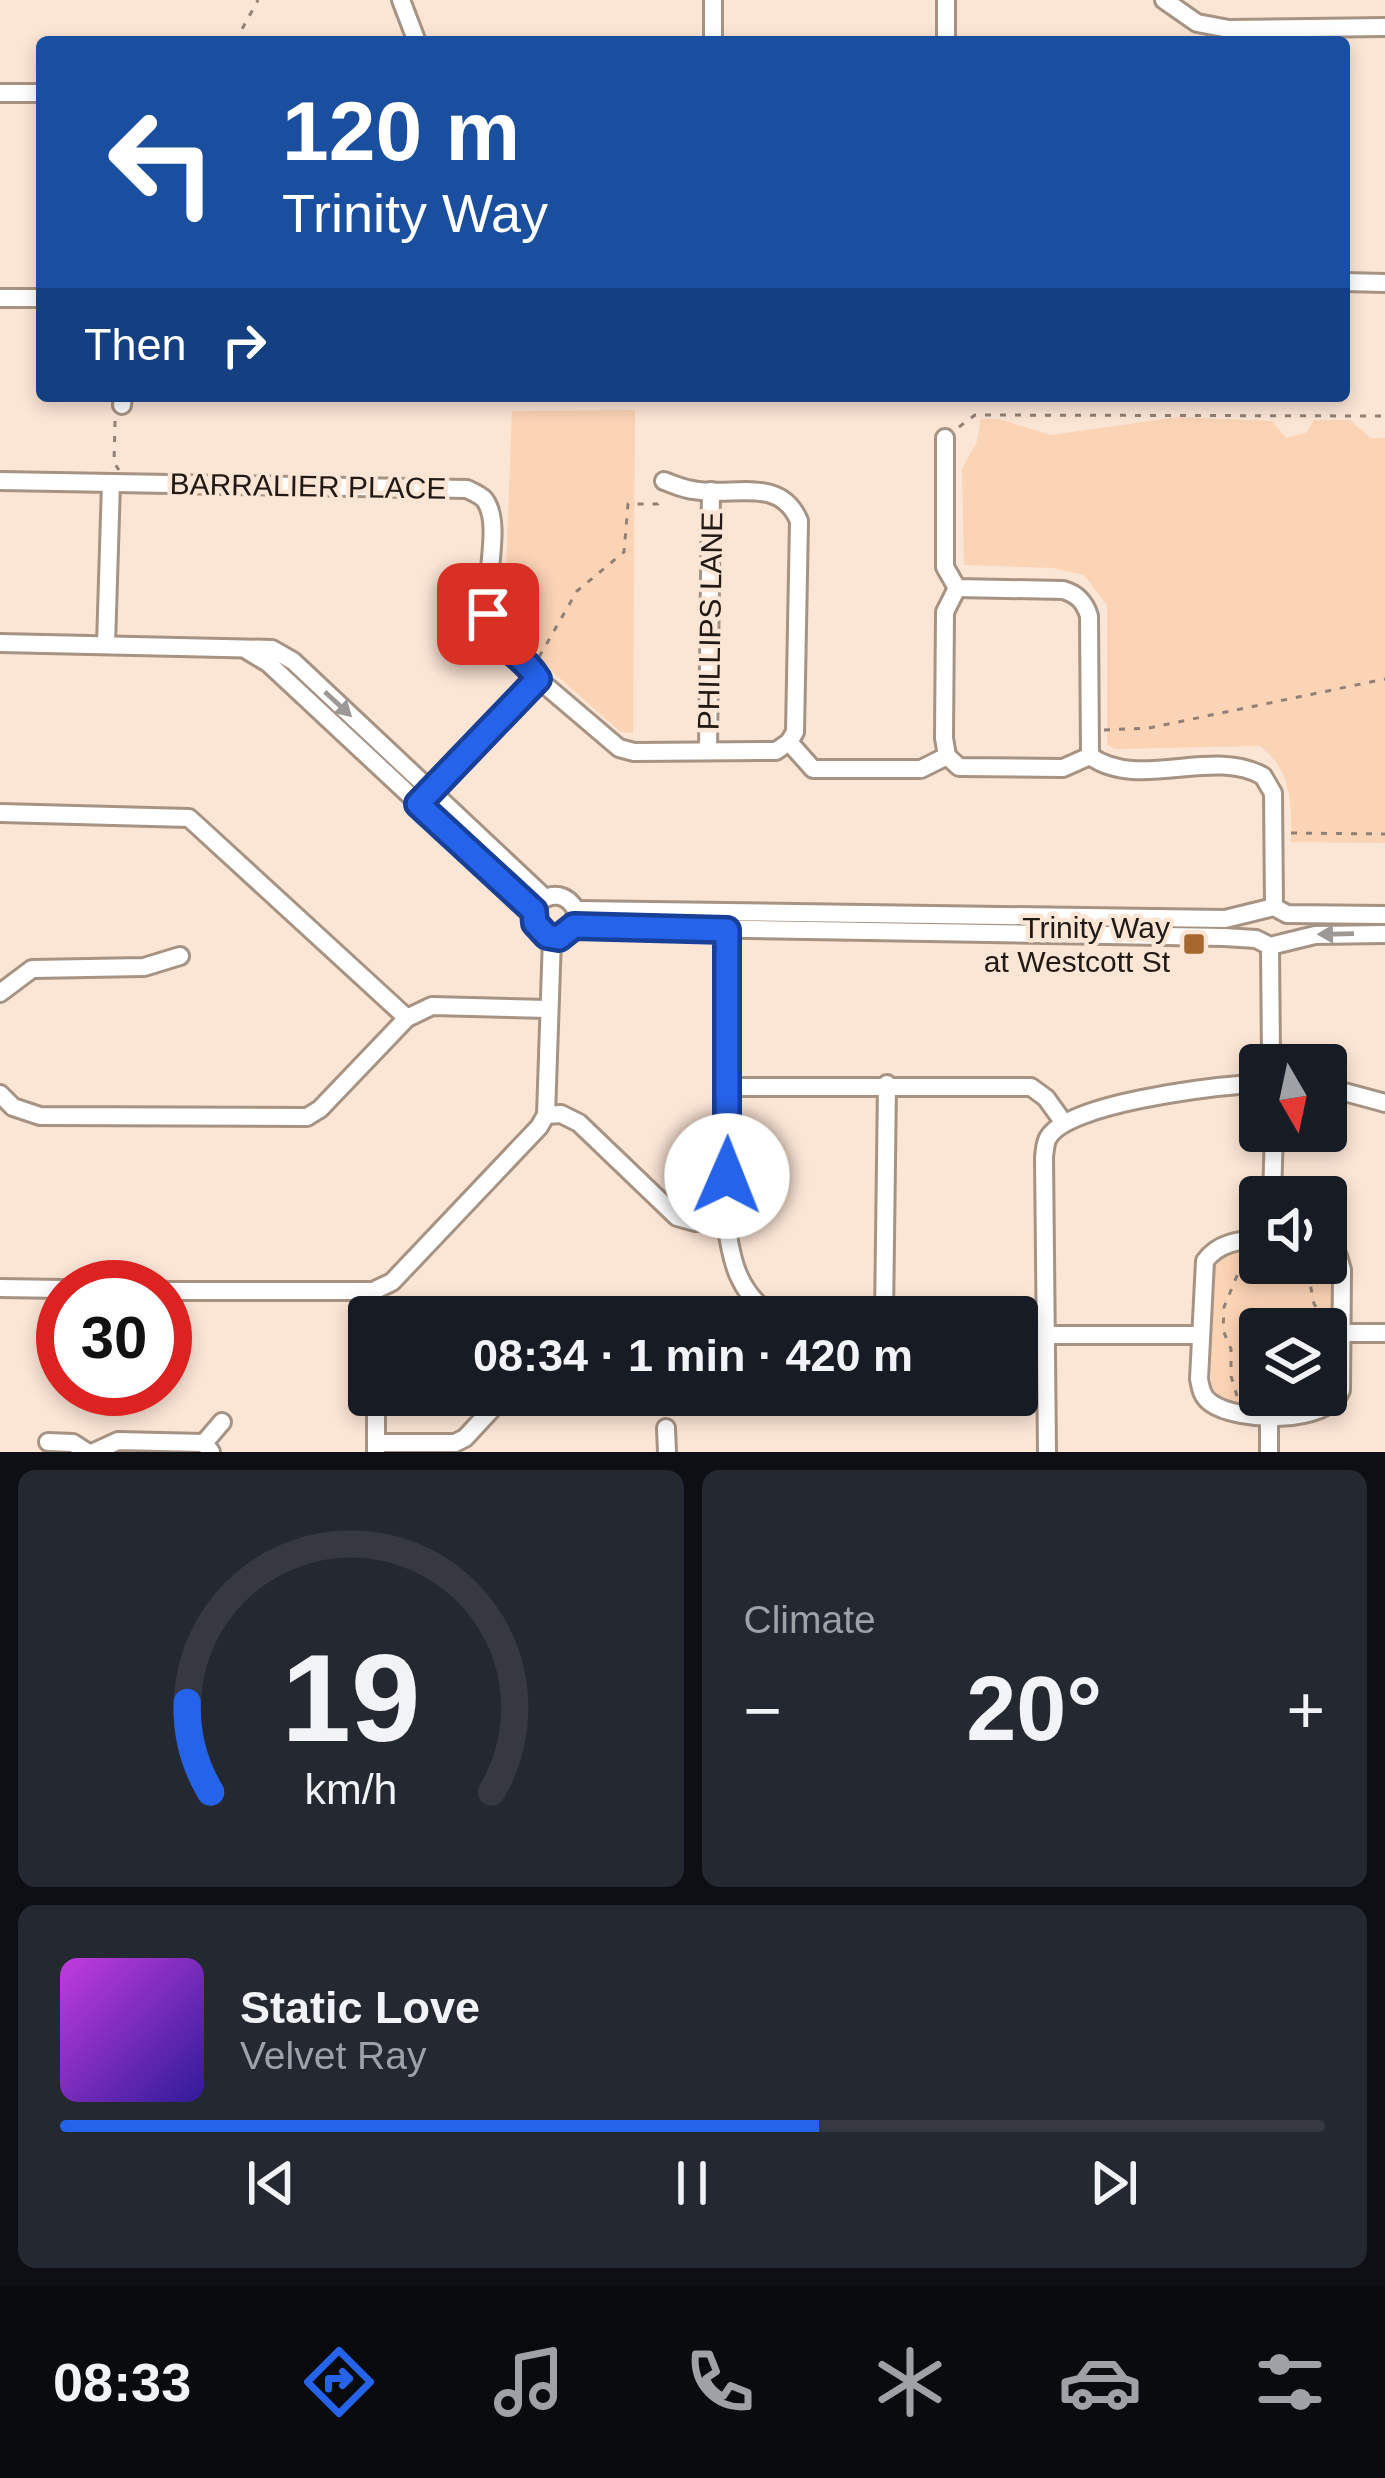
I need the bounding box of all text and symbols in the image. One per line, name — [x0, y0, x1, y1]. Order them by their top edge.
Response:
icon: left — [84, 84, 240, 240]
text: 120 m — [282, 84, 520, 178]
text: Trinity Way — [282, 183, 548, 243]
icon: right — [211, 312, 277, 378]
text: Then — [84, 319, 187, 370]
street label: BARRALIER PLACE — [169, 467, 447, 505]
street label: PHILLIPS LANE — [692, 512, 728, 730]
pin — [437, 563, 539, 665]
icon: arrive — [455, 581, 521, 647]
one-way arrow — [324, 689, 353, 717]
place label: Trinity Way at Westcott St — [984, 911, 1171, 978]
one-way arrow — [1316, 925, 1354, 944]
marker: Trinity Way at Westcott St — [1181, 931, 1207, 957]
north arrow — [1239, 1044, 1347, 1152]
map controls — [1239, 1044, 1347, 1416]
position arrow — [664, 1113, 790, 1239]
button: sound — [1239, 1176, 1347, 1284]
speed limit sign: 30 — [36, 1260, 192, 1416]
button: layers — [1239, 1308, 1347, 1416]
text: 08:34 · 1 min · 420 m — [473, 1330, 913, 1381]
text: Climate — [744, 1598, 876, 1641]
text: 19 — [281, 1628, 420, 1767]
text: 20° — [966, 1659, 1102, 1759]
text: − — [744, 1673, 782, 1747]
text: + — [1286, 1673, 1325, 1747]
text: km/h — [304, 1764, 397, 1812]
text: Static Love — [240, 1982, 480, 2033]
text: Velvet Ray — [240, 2034, 426, 2077]
icon: previous — [238, 2150, 304, 2216]
icon: pause — [659, 2150, 725, 2216]
icon: next — [1081, 2150, 1147, 2216]
icon: directions — [297, 2340, 381, 2424]
icon: music — [487, 2340, 571, 2424]
icon: phone — [678, 2340, 762, 2424]
icon: climate — [868, 2340, 952, 2424]
icon: car — [1058, 2340, 1142, 2424]
icon: filters — [1248, 2340, 1332, 2424]
text: 08:33 — [53, 2352, 191, 2412]

